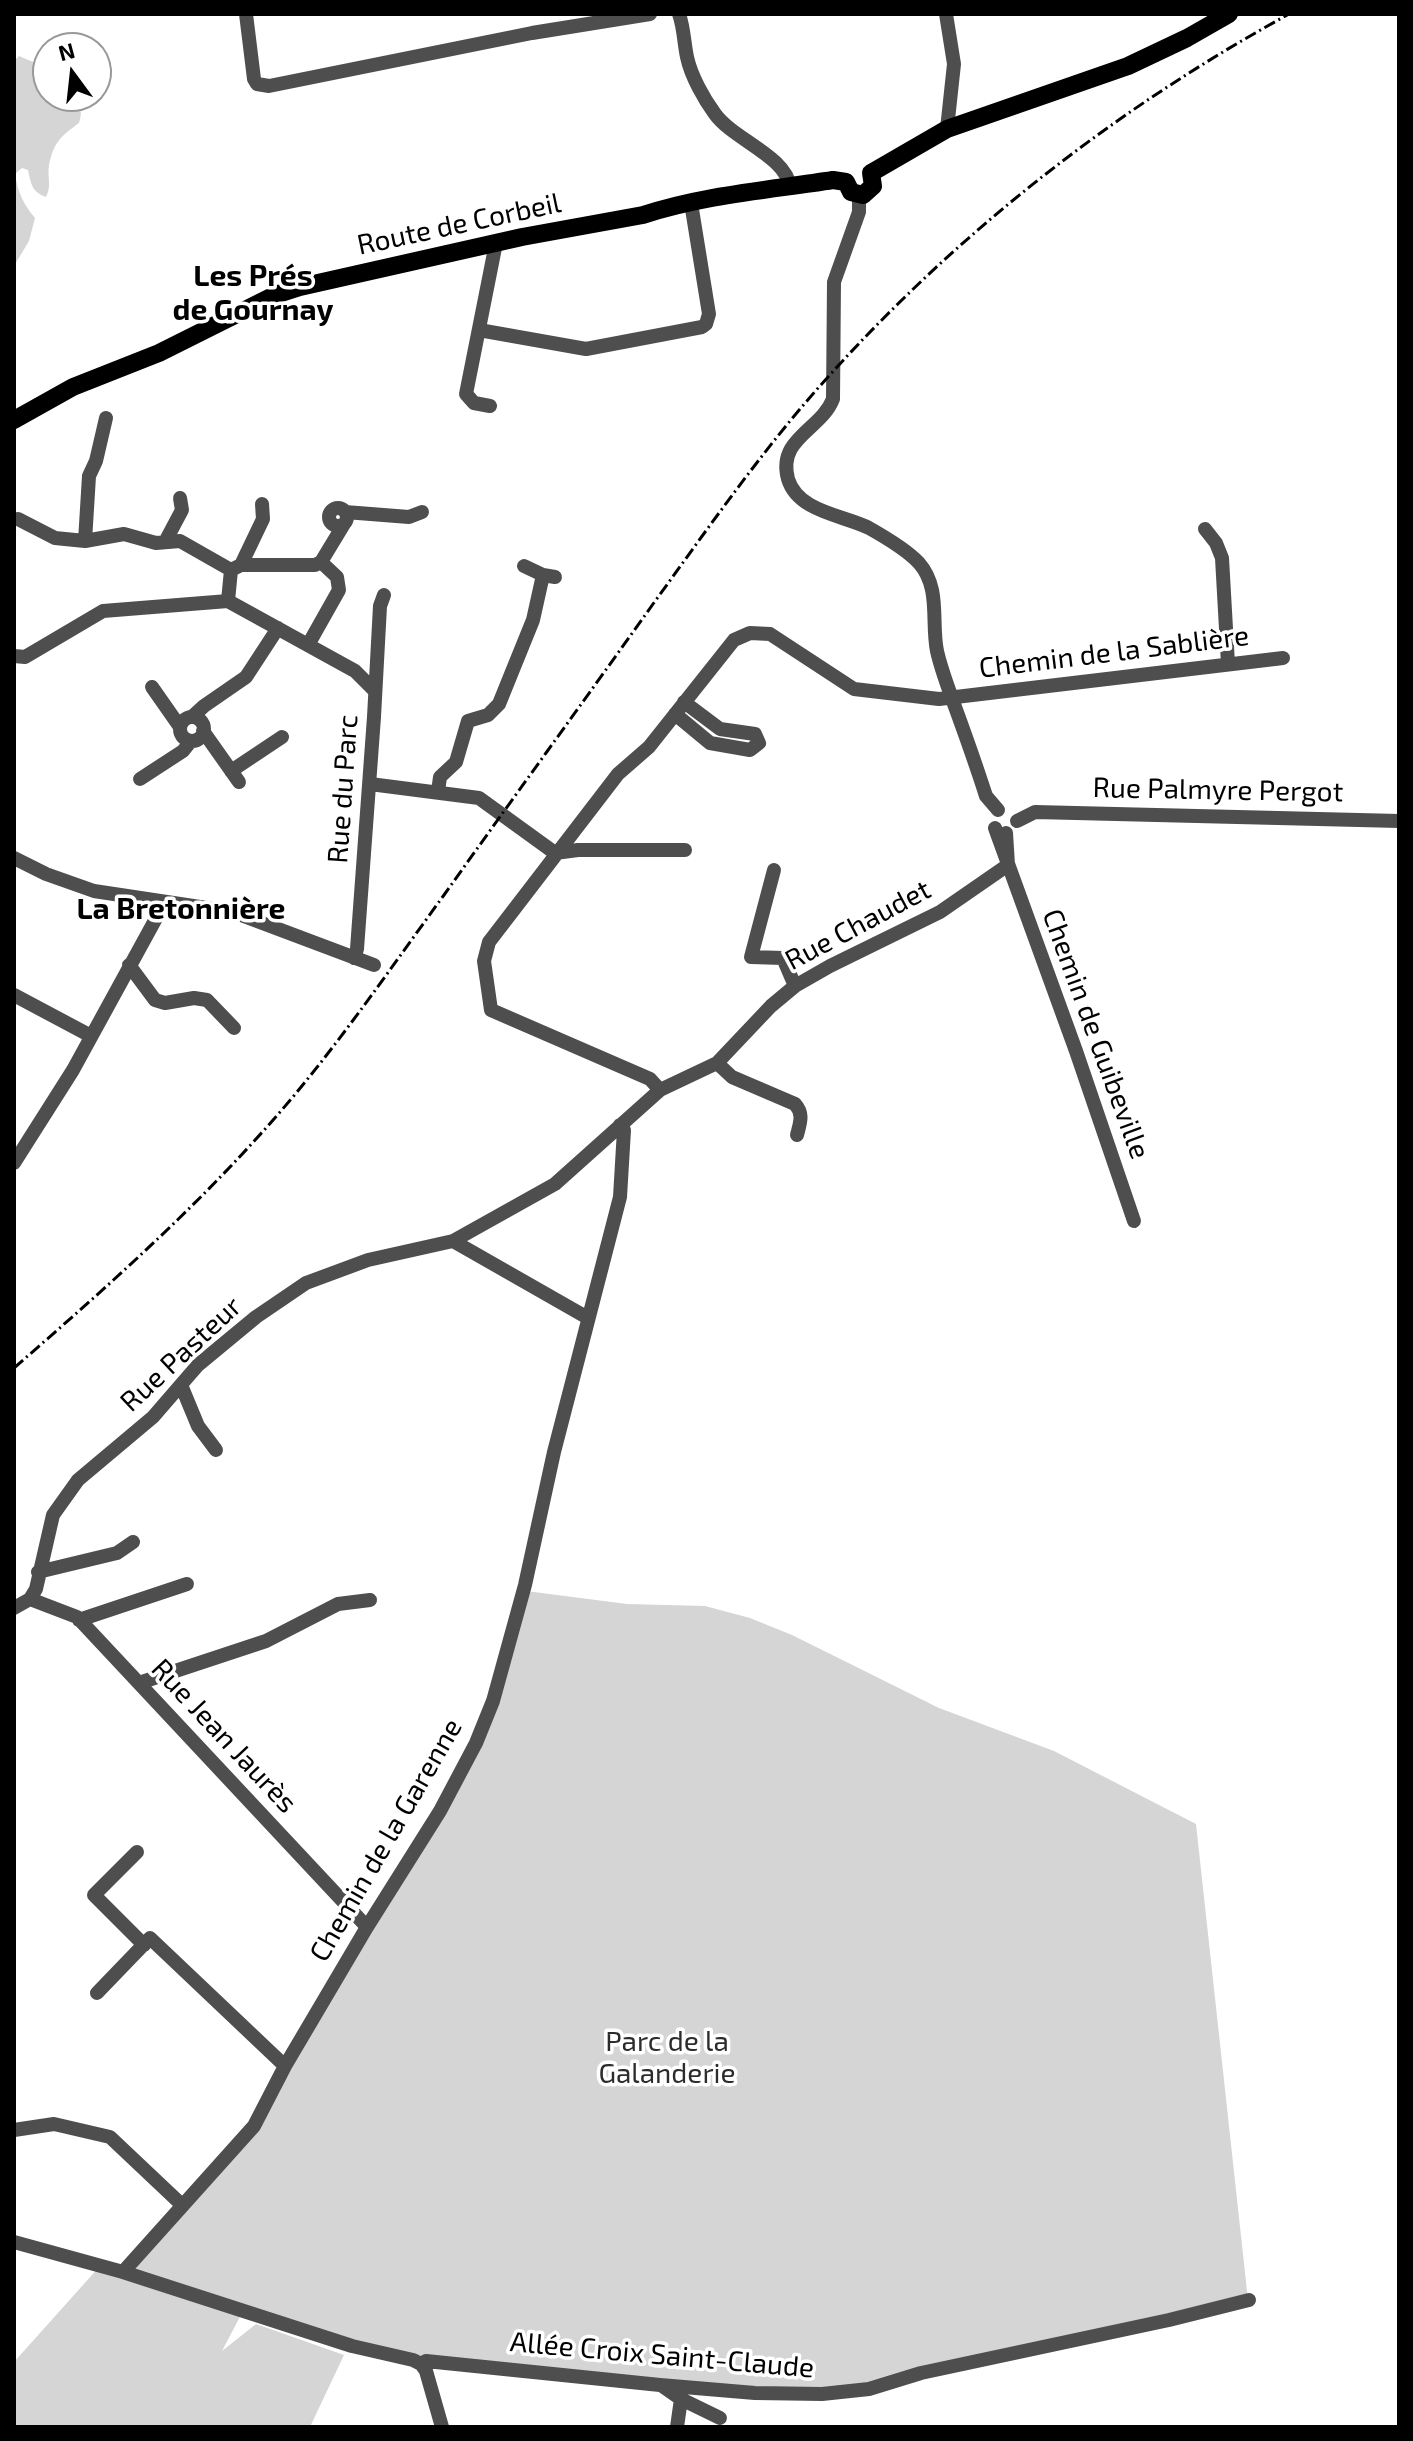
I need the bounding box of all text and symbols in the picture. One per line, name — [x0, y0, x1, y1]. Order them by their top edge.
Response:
north arrow — [32, 32, 112, 112]
text: N — [55, 36, 77, 65]
street label: Route de Corbeil — [354, 186, 564, 262]
district label: Les Prés de Gournay — [172, 258, 334, 328]
street label: Chemin de la Sablière — [977, 619, 1251, 685]
street label: Rue du Parc — [321, 713, 365, 865]
street label: Rue Palmyre Pergot — [1092, 771, 1344, 809]
street label: Rue Chaudet — [780, 873, 936, 977]
district label: La Bretonnière — [76, 891, 286, 927]
street label: Chemin de Guibeville — [1035, 904, 1157, 1164]
street label: Rue Pasteur — [113, 1289, 249, 1419]
street label: Rue Jean Jaurès — [144, 1652, 304, 1820]
street label: Chemin de la Garenne — [303, 1713, 469, 1967]
park label: Parc de la Galanderie — [598, 2025, 736, 2091]
street label: Allée Croix Saint-Claude — [509, 2325, 815, 2385]

